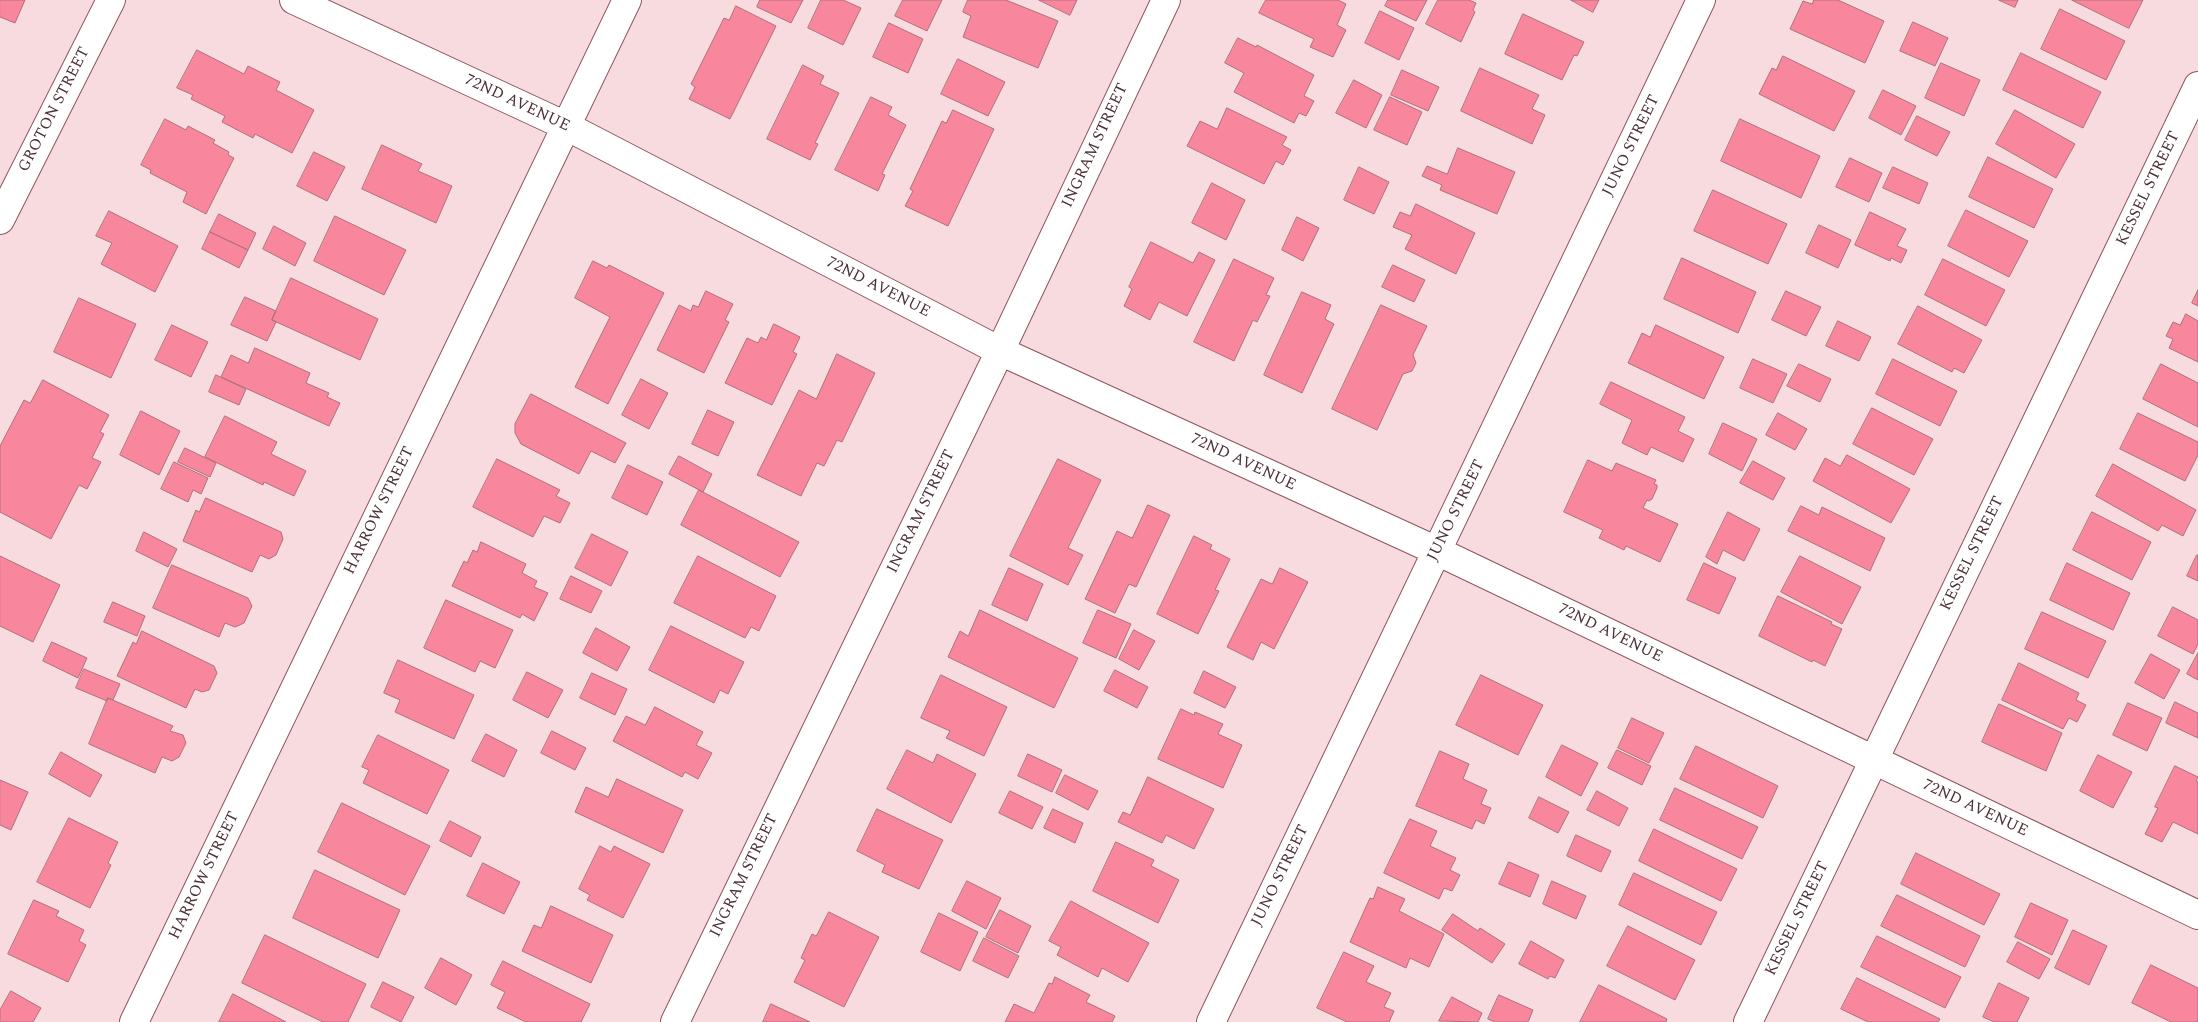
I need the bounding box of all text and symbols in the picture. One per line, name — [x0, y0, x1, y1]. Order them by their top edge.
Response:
street label: GROTON STREET — [15, 44, 95, 176]
street label: 72ND AVENUE — [461, 71, 573, 137]
street label: INGRAM STREET — [1059, 81, 1133, 211]
street label: JUNO STREET — [1599, 92, 1665, 200]
street label: KESSEL STREET — [2113, 129, 2185, 249]
street label: 72ND AVENUE — [823, 254, 933, 322]
street label: 72ND AVENUE — [1187, 430, 1299, 496]
street label: HARROW STREET — [341, 444, 419, 578]
street label: INGRAM STREET — [884, 447, 960, 577]
street label: JUNO STREET — [1424, 457, 1490, 565]
street label: KESSEL STREET — [1937, 494, 2009, 614]
street label: 72ND AVENUE — [1555, 600, 1665, 668]
street label: 72ND AVENUE — [1919, 776, 2031, 842]
street label: HARROW STREET — [166, 809, 244, 943]
street label: INGRAM STREET — [707, 811, 783, 941]
street label: JUNO STREET — [1248, 822, 1314, 930]
street label: KESSEL STREET — [1762, 859, 1834, 979]

